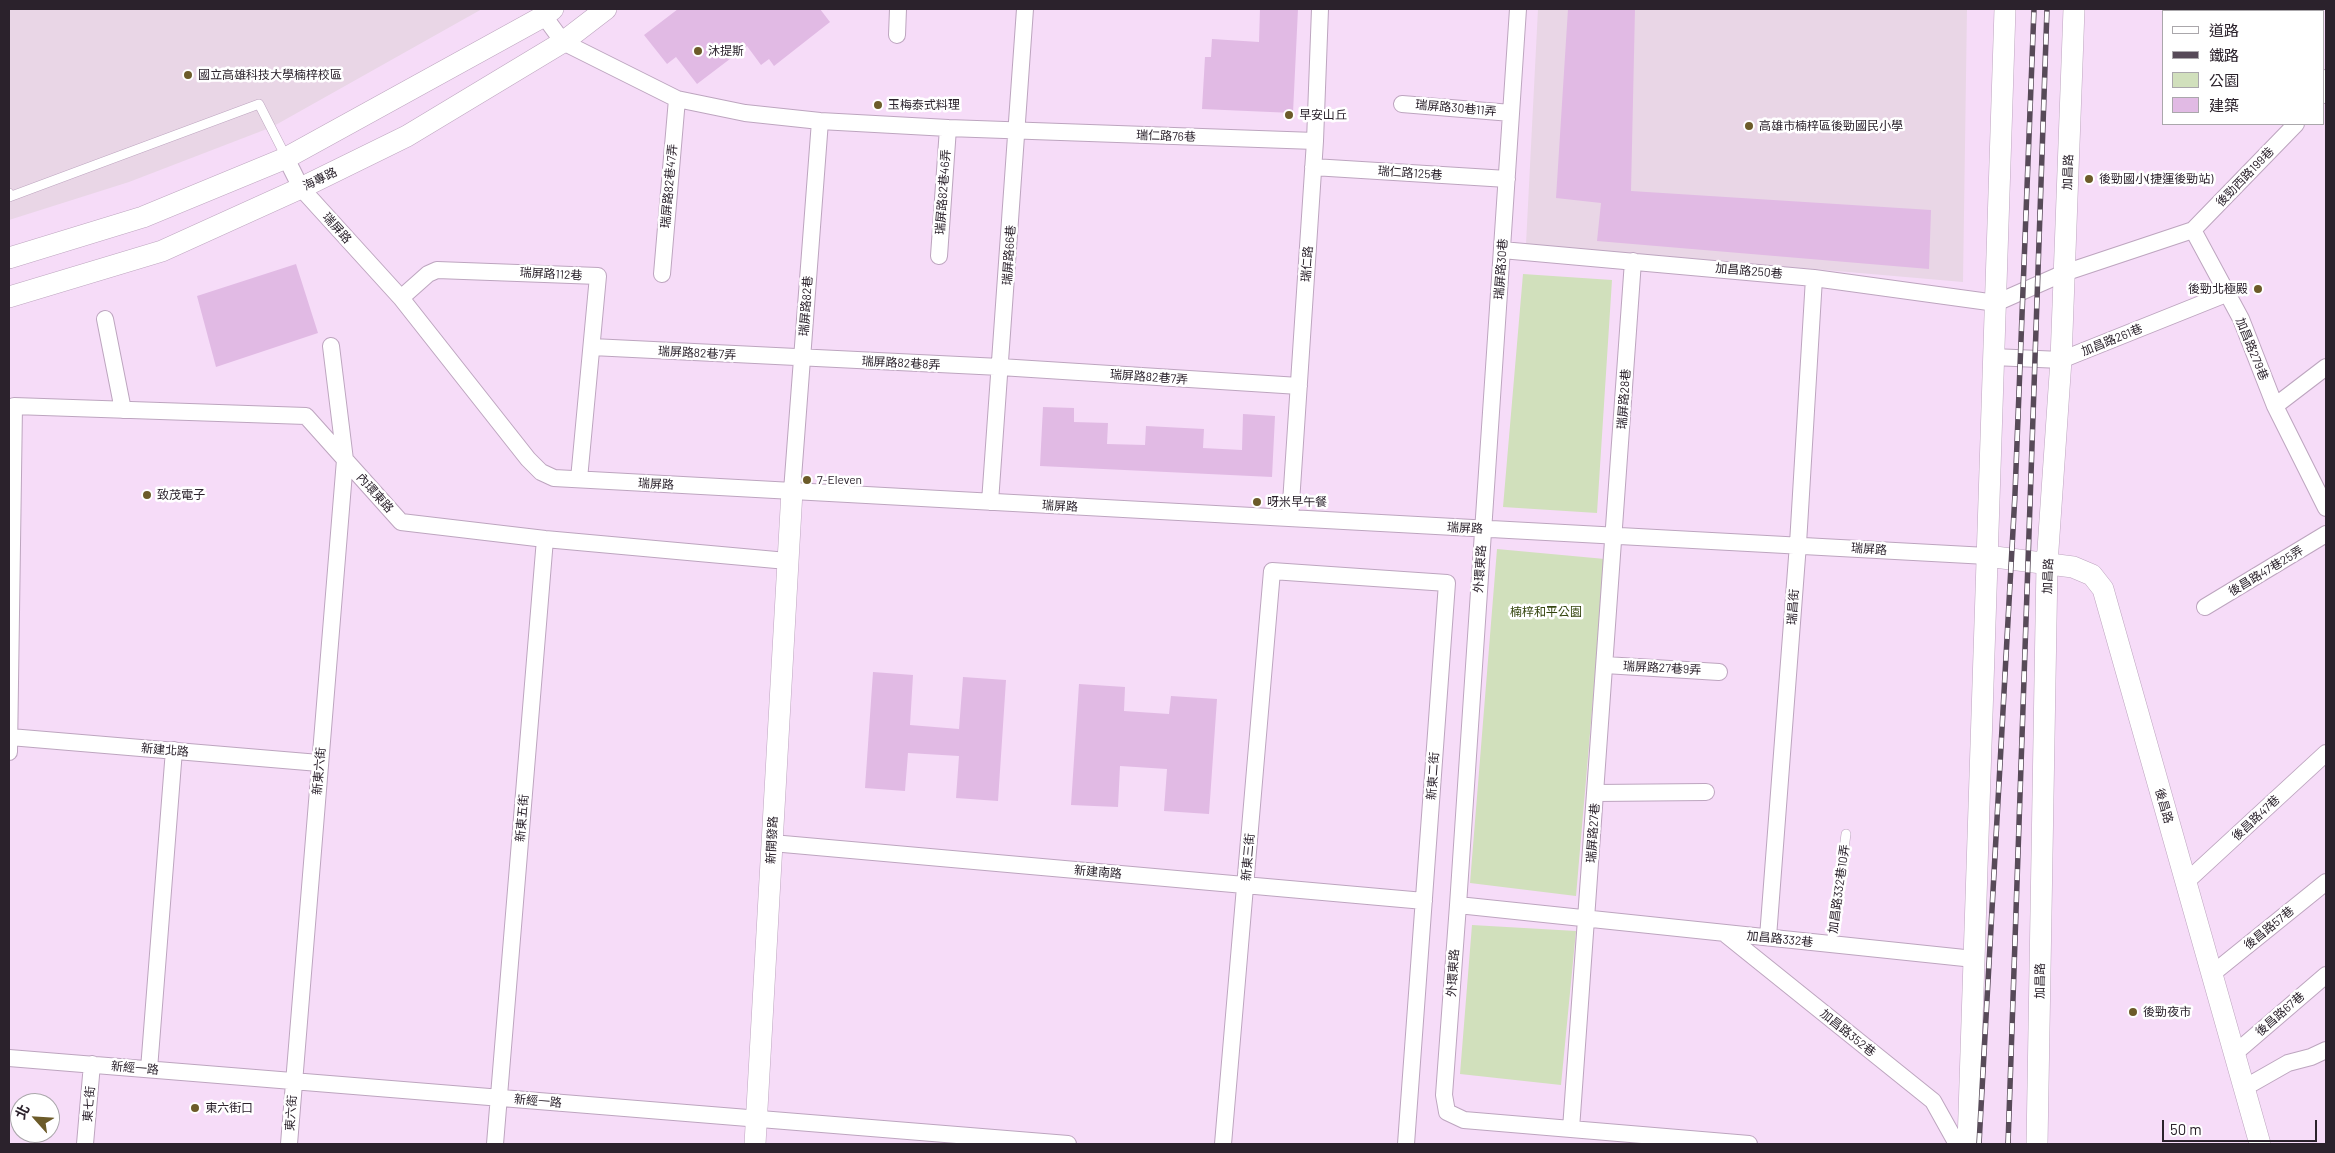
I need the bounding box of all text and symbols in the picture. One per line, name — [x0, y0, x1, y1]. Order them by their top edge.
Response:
legend — [2162, 10, 2325, 125]
text: 道路 — [2209, 21, 2239, 39]
place label: 沐提斯 — [708, 44, 744, 58]
marker: 沐提斯 — [692, 45, 704, 57]
text: 鐵路 — [2209, 46, 2239, 64]
place label: 國立高雄科技大學楠梓校區 — [198, 68, 342, 82]
marker: 國立高雄科技大學楠梓校區 — [182, 69, 194, 81]
text: 公園 — [2209, 71, 2239, 89]
text: 建築 — [2209, 96, 2239, 114]
street label: 瑞屏路30巷11弄 — [1415, 97, 1497, 119]
place label: 玉梅泰式料理 — [888, 98, 960, 112]
marker: 玉梅泰式料理 — [872, 99, 884, 111]
place label: 早安山丘 — [1299, 108, 1347, 122]
marker: 早安山丘 — [1283, 109, 1295, 121]
place label: 高雄市楠梓區後勁國民小學 — [1759, 119, 1903, 133]
marker: 高雄市楠梓區後勁國民小學 — [1743, 120, 1755, 132]
street label: 瑞仁路76巷 — [1136, 128, 1196, 144]
street label: 瑞屏路82巷47弄 — [658, 143, 680, 229]
street label: 後勁西路199巷 — [2213, 144, 2277, 210]
street label: 瑞屏路82巷46弄 — [933, 149, 953, 235]
street label: 加昌路 — [2060, 154, 2076, 190]
street label: 瑞仁路125巷 — [1377, 164, 1443, 182]
street label: 海專路 — [301, 165, 339, 193]
place label: 後勁國小(捷運後勁站) — [2099, 172, 2213, 186]
marker: 後勁國小(捷運後勁站) — [2083, 173, 2095, 185]
street label: 瑞屏路 — [320, 210, 354, 246]
street label: 瑞屏路66巷 — [1000, 224, 1018, 286]
street label: 瑞屏路30巷 — [1492, 238, 1510, 300]
street label: 瑞仁路 — [1299, 246, 1315, 282]
street label: 加昌路250巷 — [1715, 261, 1783, 281]
street label: 瑞屏路112巷 — [519, 265, 583, 283]
street label: 瑞屏路82巷 — [797, 275, 815, 337]
place label: 後勁北極殿 — [2188, 282, 2248, 296]
marker: 後勁北極殿 — [2252, 283, 2264, 295]
street label: 加昌路279巷 — [2233, 316, 2271, 382]
street label: 加昌路261巷 — [2079, 321, 2145, 359]
street label: 瑞屏路82巷7弄 — [657, 344, 737, 362]
street label: 瑞屏路82巷8弄 — [861, 354, 941, 372]
street label: 瑞屏路82巷7弄 — [1109, 367, 1189, 387]
street label: 瑞屏路28巷 — [1615, 368, 1633, 430]
street label: 內環東路 — [354, 470, 396, 516]
place label: 7-Eleven — [817, 473, 862, 487]
marker: 7-Eleven — [801, 474, 813, 486]
street label: 瑞屏路 — [638, 476, 674, 492]
place label: 致茂電子 — [157, 488, 205, 502]
marker: 致茂電子 — [141, 489, 153, 501]
place label: 呀米早午餐 — [1267, 495, 1327, 509]
marker: 呀米早午餐 — [1251, 496, 1263, 508]
street label: 瑞屏路 — [1042, 498, 1078, 514]
street label: 瑞屏路 — [1447, 520, 1483, 536]
street label: 瑞屏路 — [1851, 541, 1887, 557]
street label: 後昌路47巷25弄 — [2226, 543, 2306, 599]
street label: 外環東路 — [1471, 545, 1489, 593]
street label: 加昌路 — [2040, 558, 2056, 594]
street label: 瑞昌街 — [1785, 589, 1801, 625]
park label: 楠梓和平公園 — [1510, 605, 1582, 619]
street label: 瑞屏路27巷9弄 — [1622, 659, 1702, 677]
street label: 新建北路 — [140, 741, 190, 759]
street label: 新東六街 — [310, 746, 328, 796]
street label: 新東二街 — [1424, 752, 1442, 800]
street label: 後昌路 — [2152, 787, 2176, 825]
street label: 後昌路47巷 — [2229, 792, 2283, 844]
street label: 新東五街 — [513, 793, 531, 843]
street label: 瑞屏路27巷 — [1584, 803, 1602, 863]
street label: 新開發路 — [764, 816, 780, 864]
street label: 新東三街 — [1239, 832, 1257, 882]
street label: 加昌路332巷10弄 — [1826, 844, 1852, 934]
street label: 新建南路 — [1073, 863, 1123, 881]
street label: 後昌路57巷 — [2241, 904, 2297, 952]
street label: 加昌路332巷 — [1746, 928, 1814, 950]
street label: 外環東路 — [1444, 949, 1462, 997]
street label: 加昌路 — [2032, 963, 2048, 999]
street label: 後昌路67巷 — [2253, 989, 2307, 1039]
place label: 後勁夜市 — [2143, 1005, 2191, 1019]
street label: 加昌路352巷 — [1818, 1006, 1878, 1060]
marker: 後勁夜市 — [2127, 1006, 2139, 1018]
street label: 新經一路 — [110, 1059, 160, 1077]
street label: 東七街 — [80, 1085, 98, 1123]
street label: 新經一路 — [513, 1092, 563, 1110]
north arrow — [10, 1093, 60, 1143]
street label: 東六街 — [283, 1095, 299, 1131]
place label: 東六街口 — [205, 1101, 253, 1115]
text: 北 — [11, 1102, 33, 1122]
marker: 東六街口 — [189, 1102, 201, 1114]
scale bar — [2165, 1110, 2320, 1142]
text: 50 m — [2170, 1120, 2202, 1138]

